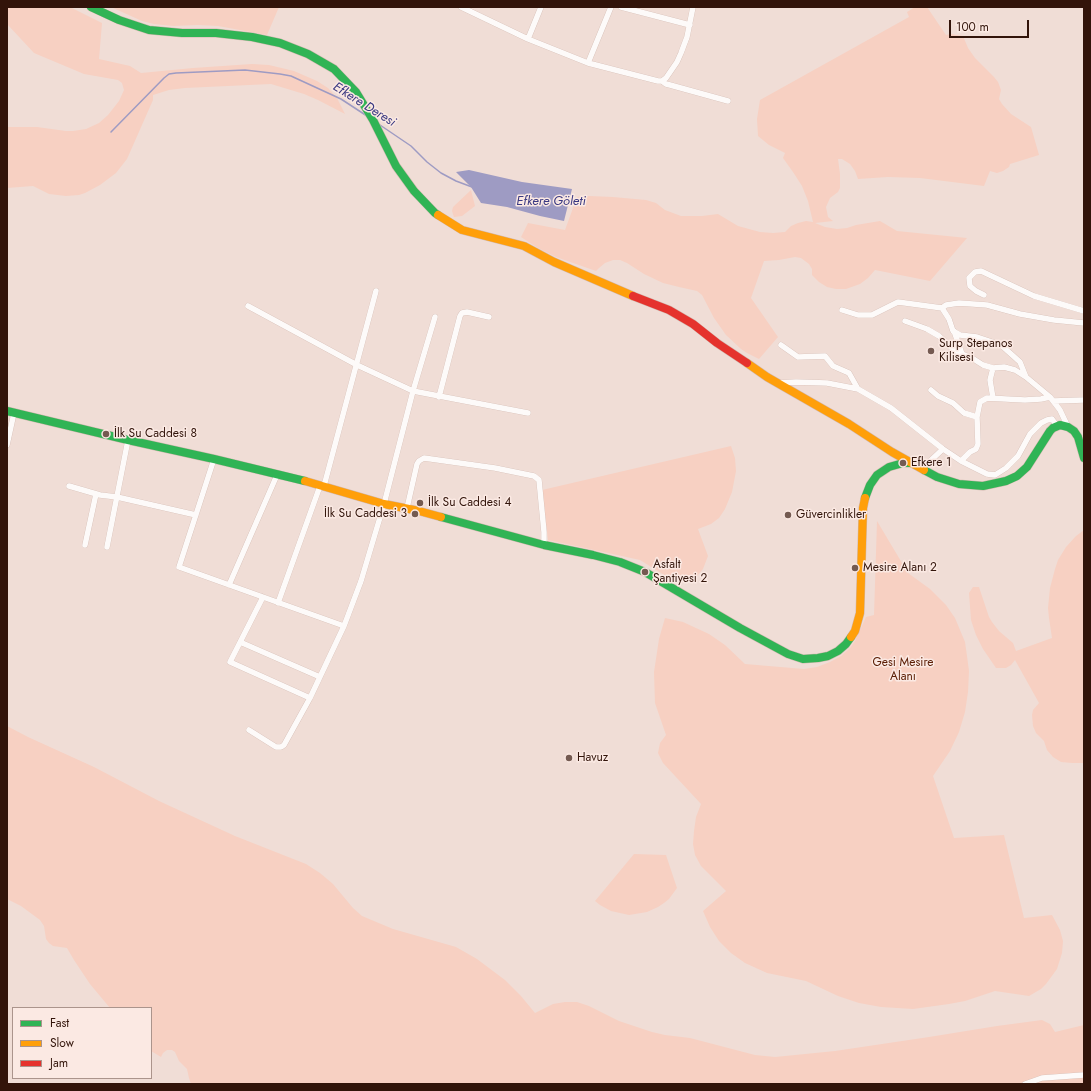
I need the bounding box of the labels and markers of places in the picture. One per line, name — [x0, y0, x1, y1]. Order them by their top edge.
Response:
place label: Surp Stepanos Kilisesi — [939, 337, 1012, 365]
marker: Surp Stepanos Kilisesi — [926, 346, 936, 356]
place label: İlk Su Caddesi 8 — [114, 427, 197, 441]
marker: İlk Su Caddesi 8 — [101, 429, 111, 439]
place label: Efkere 1 — [911, 456, 951, 470]
marker: Efkere 1 — [898, 458, 908, 468]
place label: İlk Su Caddesi 4 — [428, 496, 511, 510]
marker: İlk Su Caddesi 4 — [415, 498, 425, 508]
place label: İlk Su Caddesi 3 — [324, 507, 407, 521]
place label: Güvercinlikler — [796, 508, 866, 522]
marker: İlk Su Caddesi 3 — [410, 509, 420, 519]
marker: Güvercinlikler — [783, 510, 793, 520]
place label: Asfalt Şantiyesi 2 — [653, 558, 707, 586]
place label: Mesire Alanı 2 — [863, 561, 937, 575]
marker: Mesire Alanı 2 — [850, 563, 860, 573]
marker: Asfalt Şantiyesi 2 — [640, 567, 650, 577]
place label: Havuz — [577, 751, 608, 765]
marker: Havuz — [564, 753, 574, 763]

